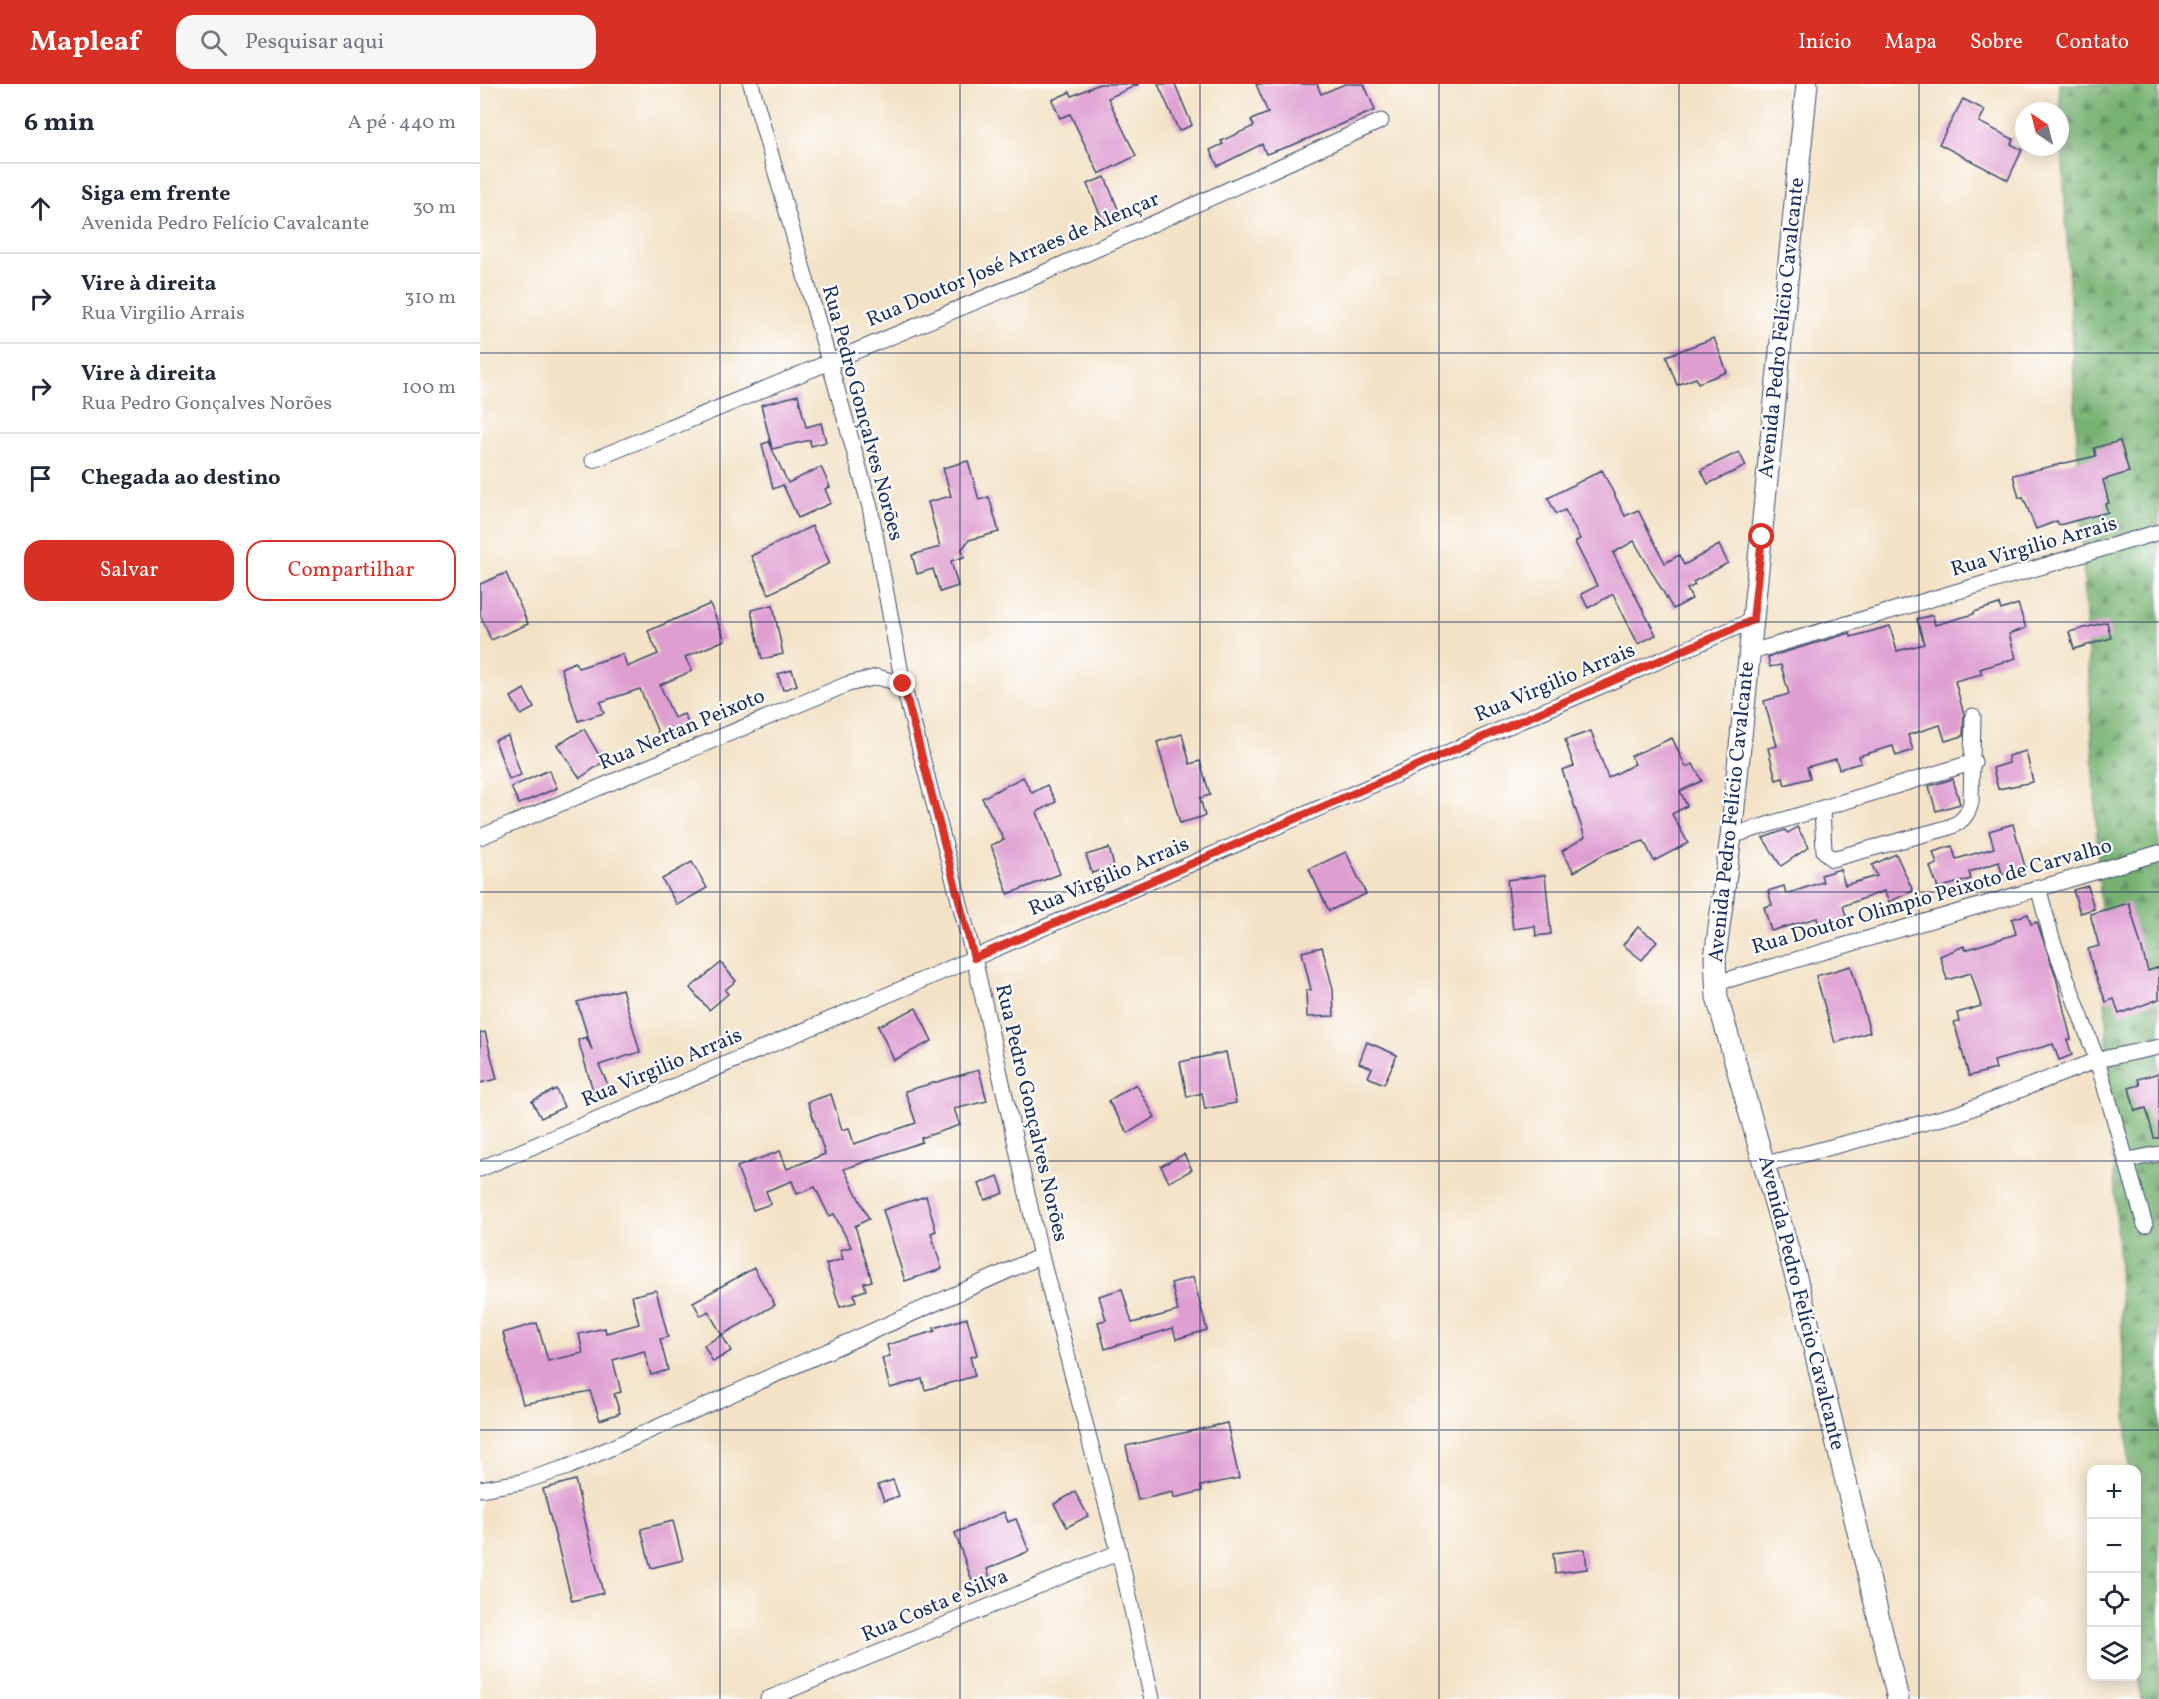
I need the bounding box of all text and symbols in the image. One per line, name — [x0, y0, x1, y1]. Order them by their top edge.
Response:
search box — [176, 15, 596, 69]
text: Mapleaf — [30, 23, 140, 62]
icon: search — [197, 26, 230, 59]
text: Pesquisar aqui — [245, 27, 384, 58]
text: Início — [1798, 28, 1851, 57]
text: Mapa — [1884, 28, 1937, 57]
text: Sobre — [1970, 28, 2023, 57]
text: Contato — [2056, 28, 2129, 57]
north arrow — [2015, 102, 2069, 156]
text: 6 min — [24, 105, 95, 141]
text: A pé · 440 m — [348, 109, 456, 137]
street label: Avenida Pedro Felício Cavalcante — [1752, 176, 1812, 480]
text: Siga em frente — [81, 179, 231, 210]
street label: Rua Doutor José Arraes de Alençar — [862, 185, 1164, 335]
icon: ahead — [24, 192, 57, 225]
text: 30 m — [412, 194, 456, 222]
text: Avenida Pedro Felício Cavalcante — [81, 210, 369, 238]
text: Vire à direita — [81, 269, 217, 300]
icon: right — [24, 282, 57, 315]
street label: Rua Pedro Gonçalves Norões — [814, 282, 910, 544]
text: 310 m — [404, 284, 456, 312]
text: Rua Virgilio Arrais — [81, 300, 245, 328]
text: Vire à direita — [81, 359, 217, 390]
icon: right — [24, 372, 57, 405]
text: 100 m — [402, 374, 456, 402]
text: Rua Pedro Gonçalves Norões — [81, 390, 332, 418]
icon: arrive — [24, 462, 57, 495]
text: Chegada ao destino — [81, 463, 281, 494]
street label: Rua Virgilio Arrais — [1947, 509, 2121, 585]
route start — [1748, 523, 1774, 549]
button: Salvar — [24, 540, 234, 601]
button: Compartilhar — [246, 540, 456, 601]
street label: Rua Virgilio Arrais — [1470, 636, 1640, 730]
street label: Avenida Pedro Felício Cavalcante — [1702, 660, 1762, 964]
route end — [889, 670, 915, 696]
street label: Rua Nertan Peixoto — [594, 682, 770, 778]
street label: Rua Virgilio Arrais — [1024, 830, 1194, 924]
street label: Rua Doutor Olimpio Peixoto de Carvalho — [1748, 832, 2116, 962]
street label: Rua Pedro Gonçalves Norões — [987, 981, 1075, 1245]
street label: Rua Virgilio Arrais — [577, 1021, 747, 1115]
street label: Avenida Pedro Felício Cavalcante — [1750, 1153, 1852, 1453]
map controls — [2087, 1465, 2141, 1681]
button: + — [2087, 1465, 2141, 1519]
button: − — [2087, 1519, 2141, 1573]
street label: Rua Costa e Silva — [857, 1562, 1013, 1650]
button: locate — [2087, 1573, 2141, 1627]
button: layers — [2087, 1627, 2141, 1681]

